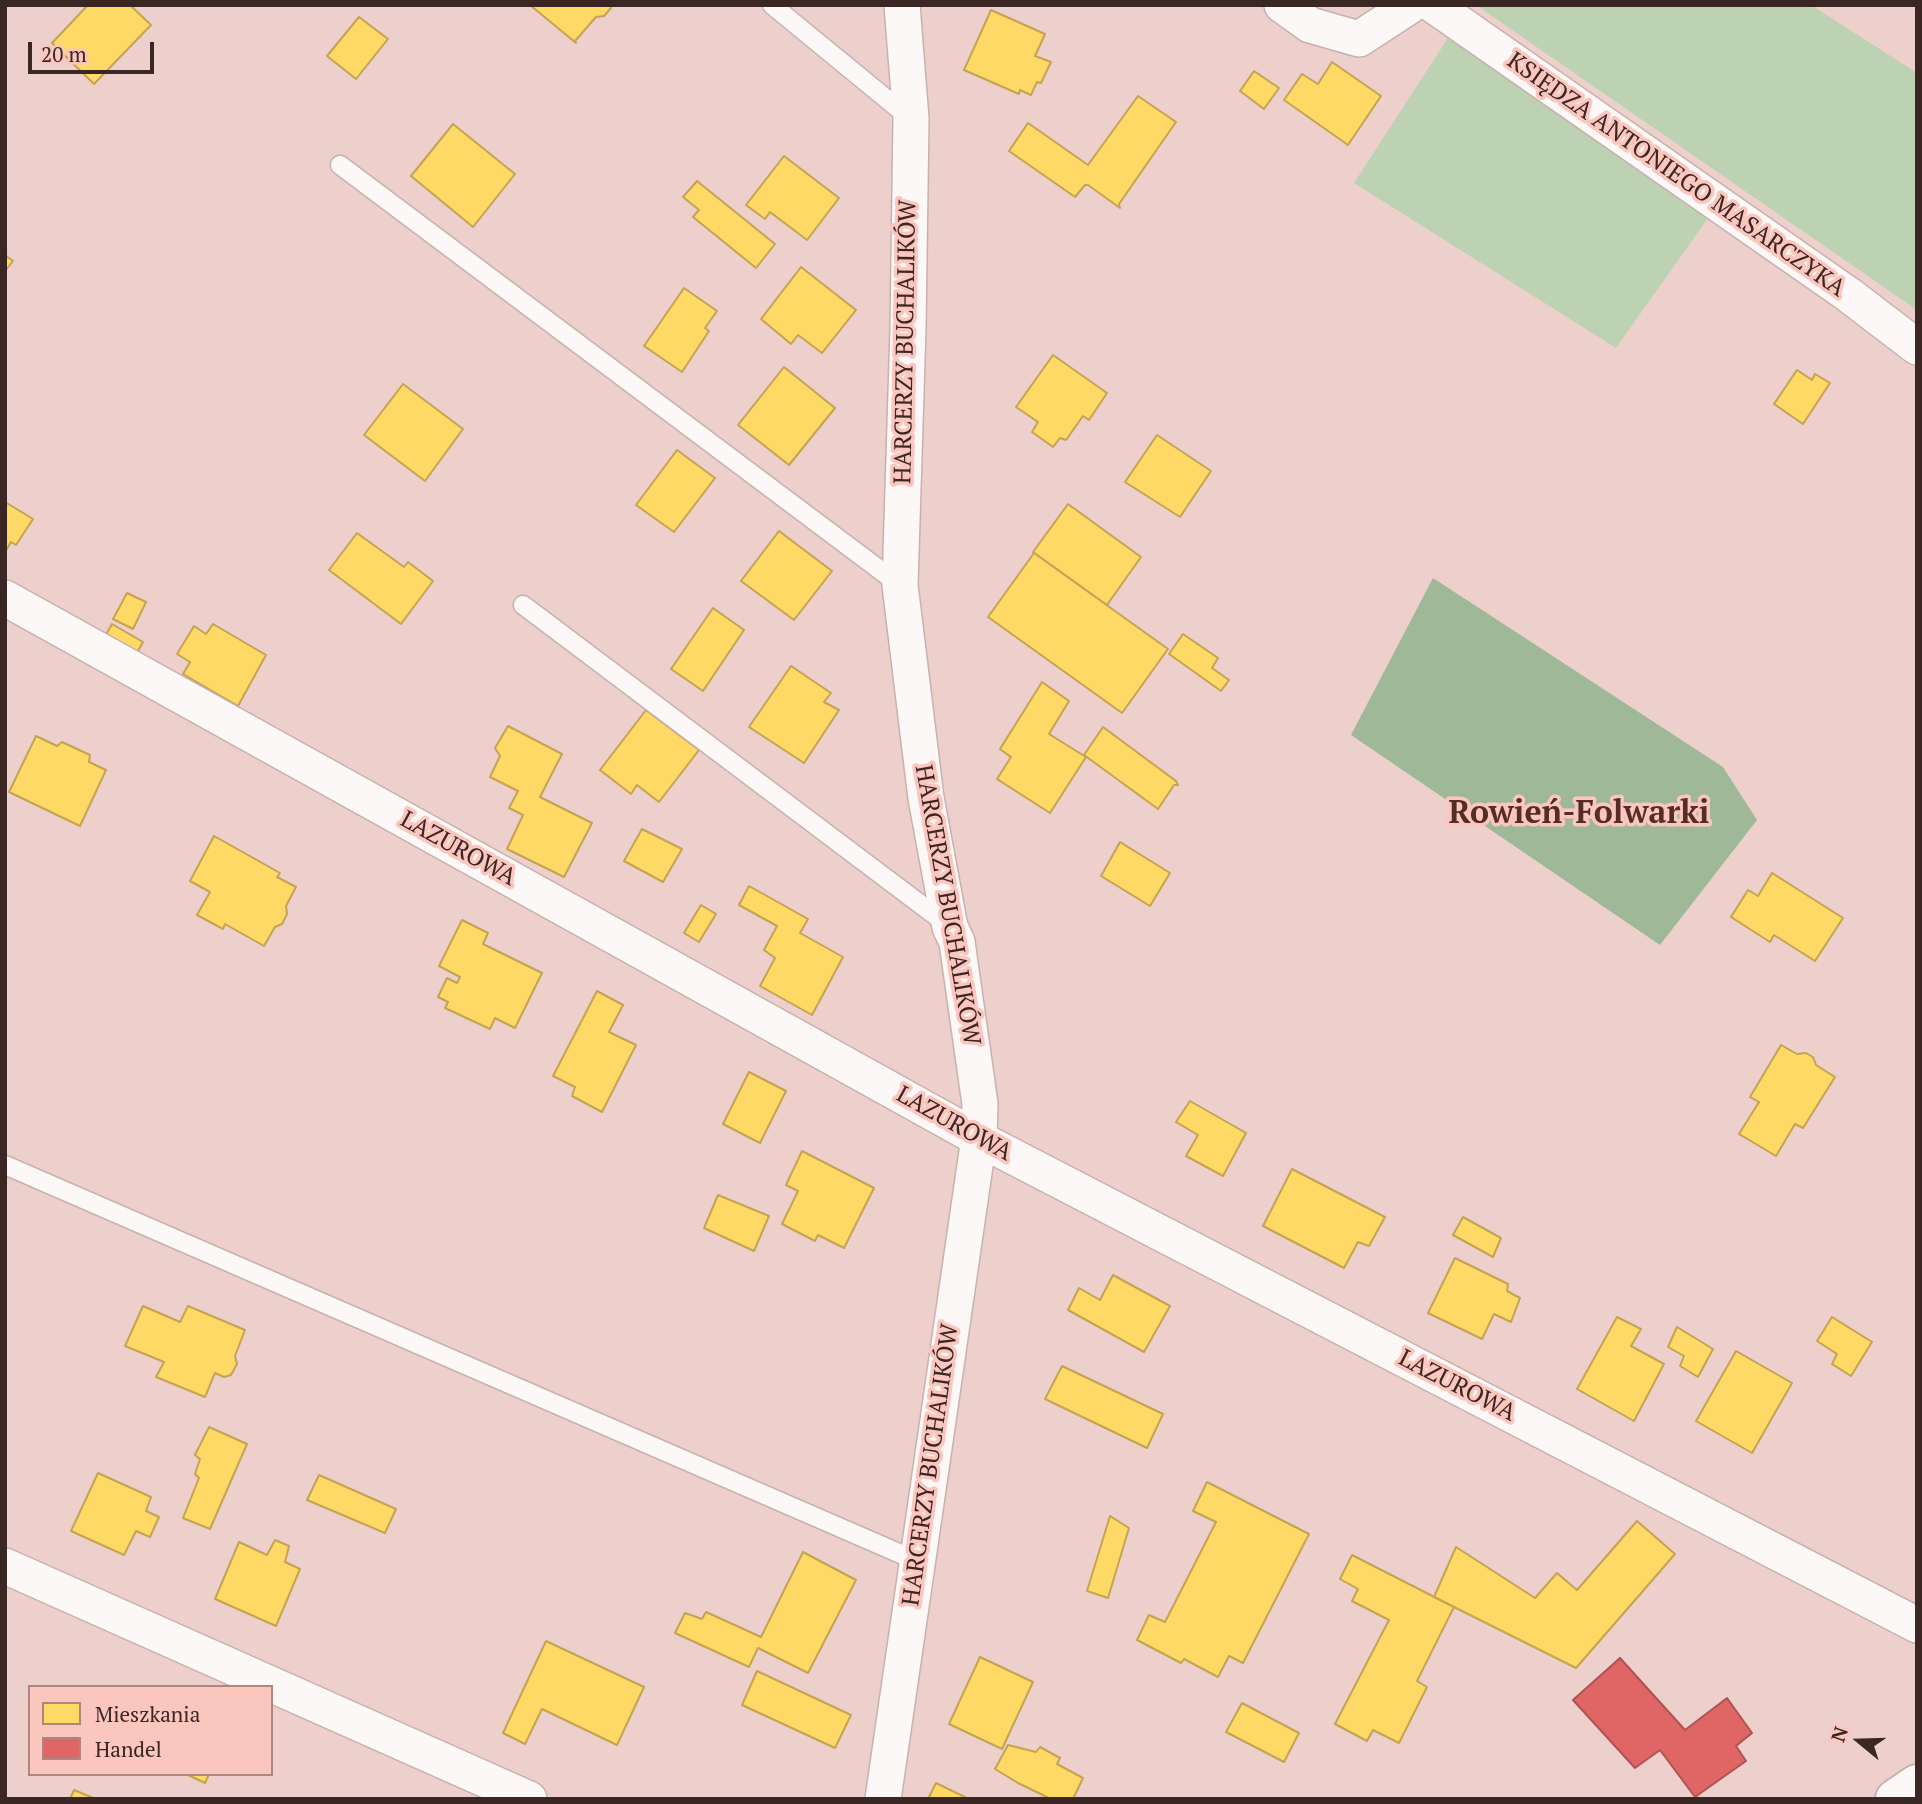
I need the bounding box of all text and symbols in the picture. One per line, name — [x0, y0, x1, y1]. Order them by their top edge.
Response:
scale bar — [32, 28, 158, 72]
text: 20 m — [41, 40, 87, 68]
street label: KSIĘDZA ANTONIEGO MASARCZYKA — [1501, 47, 1851, 303]
street label: HARCERZY BUCHALIKÓW — [889, 200, 923, 484]
street label: HARCERZY BUCHALIKÓW — [908, 762, 986, 1048]
district label: Rowień-Folwarki — [1449, 795, 1709, 833]
street label: LAZUROWA — [395, 805, 521, 893]
street label: LAZUROWA — [891, 1080, 1017, 1168]
street label: HARCERZY BUCHALIKÓW — [897, 1322, 965, 1608]
street label: LAZUROWA — [1393, 1344, 1521, 1428]
legend — [28, 1685, 273, 1776]
text: Mieszkania — [95, 1700, 200, 1728]
north arrow — [1824, 1706, 1894, 1776]
text: N — [1825, 1723, 1853, 1745]
text: Handel — [95, 1735, 162, 1763]

